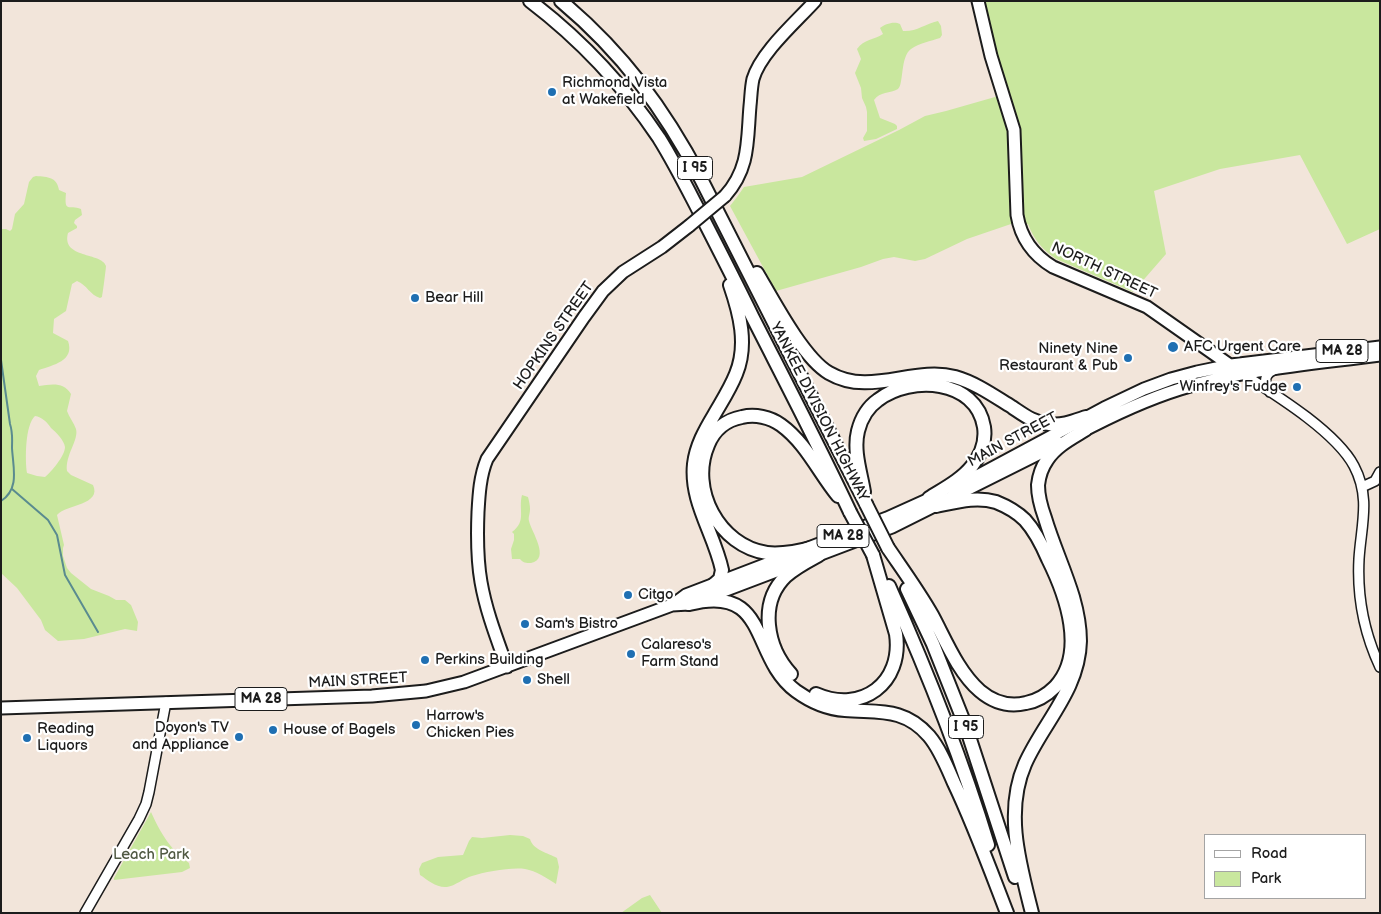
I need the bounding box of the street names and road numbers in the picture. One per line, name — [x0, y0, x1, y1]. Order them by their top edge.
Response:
road number: I 95 — [678, 156, 712, 180]
street label: NORTH STREET — [1048, 239, 1160, 303]
street label: HOPKINS STREET — [510, 278, 598, 394]
street label: YANKEE DIVISION HIGHWAY — [766, 320, 872, 504]
road number: MA 28 — [1316, 340, 1368, 362]
street label: MAIN STREET — [965, 409, 1061, 471]
road number: MA 28 — [817, 524, 869, 548]
street label: MAIN STREET — [308, 669, 408, 693]
road number: MA 28 — [235, 688, 287, 711]
road number: I 95 — [948, 716, 984, 739]

